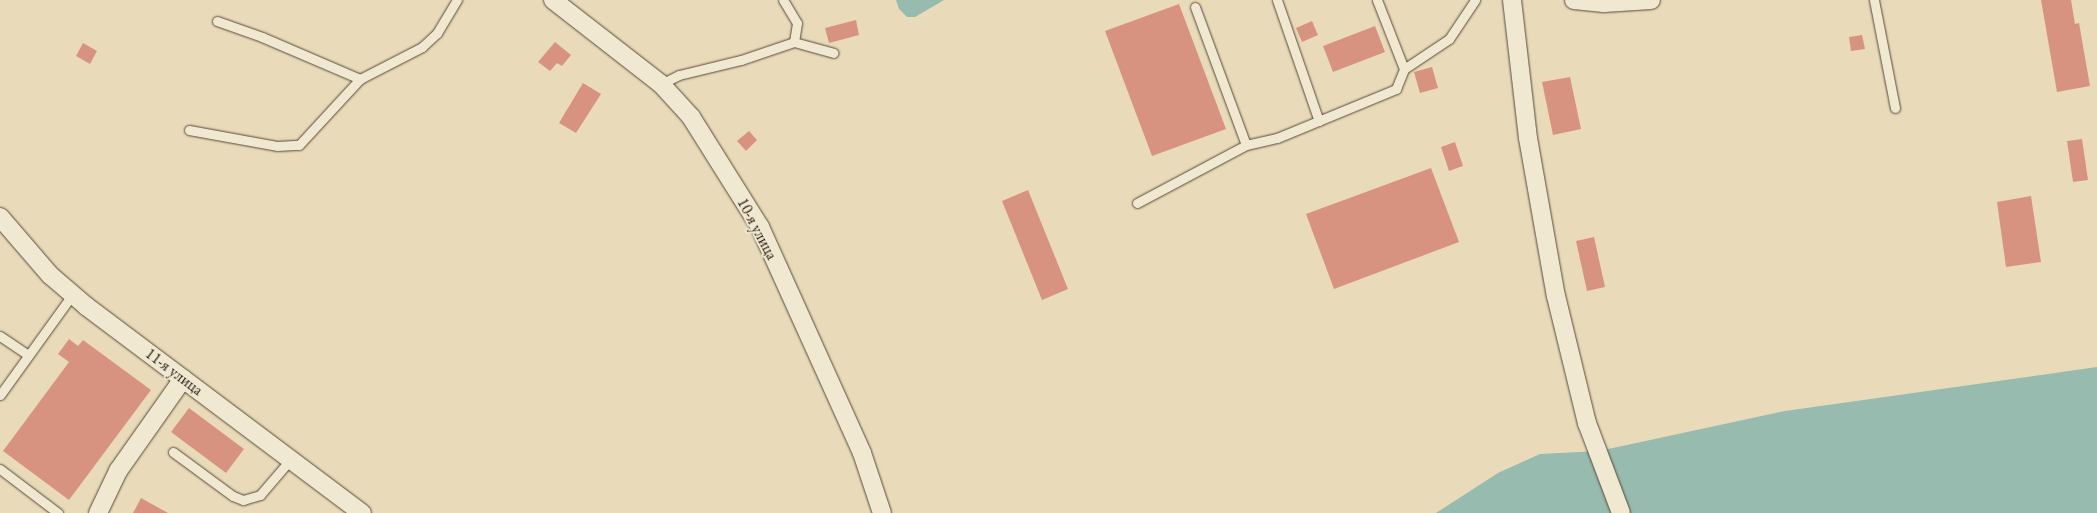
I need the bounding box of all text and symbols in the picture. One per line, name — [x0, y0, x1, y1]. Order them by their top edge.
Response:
street label: 10-я улица — [733, 195, 781, 263]
street label: 11-я улица — [141, 344, 207, 400]

